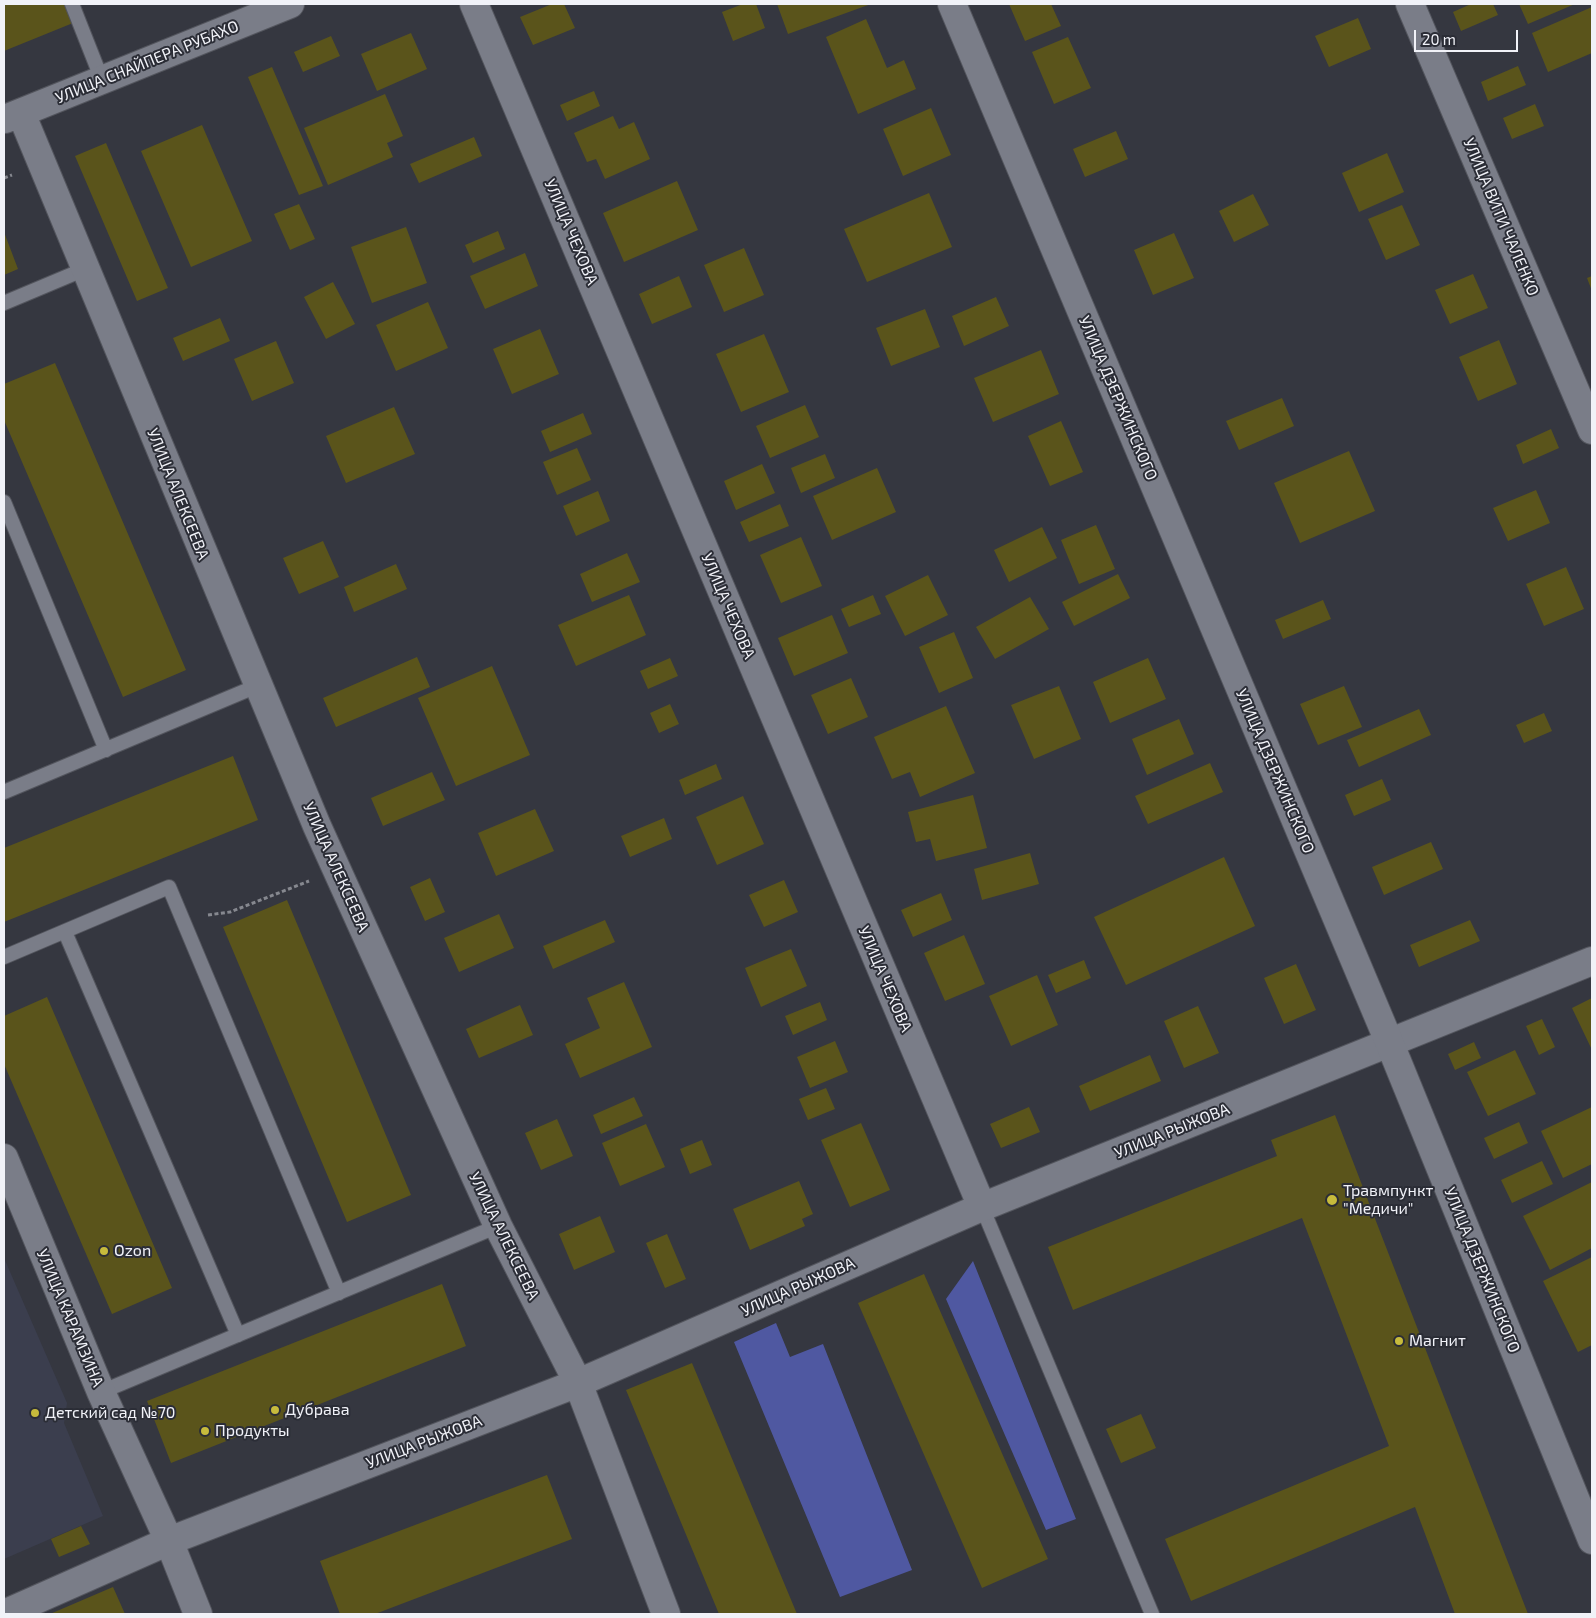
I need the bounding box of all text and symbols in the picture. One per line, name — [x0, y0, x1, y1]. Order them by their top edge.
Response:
street label: УЛИЦА СНАЙПЕРА РУБАХО — [53, 16, 241, 108]
scale bar — [1416, 20, 1520, 52]
text: 20 m — [1422, 30, 1456, 48]
street label: УЛИЦА ВИТИ ЧАЛЕНКО — [1459, 135, 1543, 299]
street label: УЛИЦА ЧЕХОВА — [540, 176, 602, 288]
street label: УЛИЦА ДЗЕРЖИНСКОГО — [1075, 313, 1161, 483]
street label: УЛИЦА АЛЕКСЕЕВА — [143, 425, 213, 563]
street label: УЛИЦА ЧЕХОВА — [697, 550, 759, 662]
street label: УЛИЦА ДЗЕРЖИНСКОГО — [1232, 686, 1318, 856]
street label: УЛИЦА АЛЕКСЕЕВА — [299, 799, 373, 935]
street label: УЛИЦА ЧЕХОВА — [854, 923, 916, 1035]
street label: УЛИЦА РЫЖОВА — [1112, 1099, 1232, 1163]
street label: УЛИЦА АЛЕКСЕЕВА — [465, 1169, 543, 1303]
place label: Травмпункт "Медичи" — [1343, 1181, 1433, 1219]
street label: УЛИЦА ДЗЕРЖИНСКОГО — [1440, 1184, 1524, 1356]
marker: Травмпункт "Медичи" — [1325, 1193, 1339, 1207]
place label: Ozon — [114, 1241, 151, 1261]
marker: Ozon — [98, 1245, 110, 1257]
street label: УЛИЦА КАРАМЗИНА — [32, 1246, 108, 1390]
street label: УЛИЦА РЫЖОВА — [738, 1253, 858, 1321]
place label: Магнит — [1409, 1331, 1466, 1351]
marker: Магнит — [1393, 1335, 1405, 1347]
place label: Дубрава — [285, 1400, 349, 1420]
place label: Детский сад №70 — [45, 1403, 176, 1423]
marker: Дубрава — [269, 1404, 281, 1416]
marker: Детский сад №70 — [29, 1407, 41, 1419]
street label: УЛИЦА РЫЖОВА — [363, 1411, 485, 1473]
place label: Продукты — [215, 1421, 290, 1441]
marker: Продукты — [199, 1425, 211, 1437]

